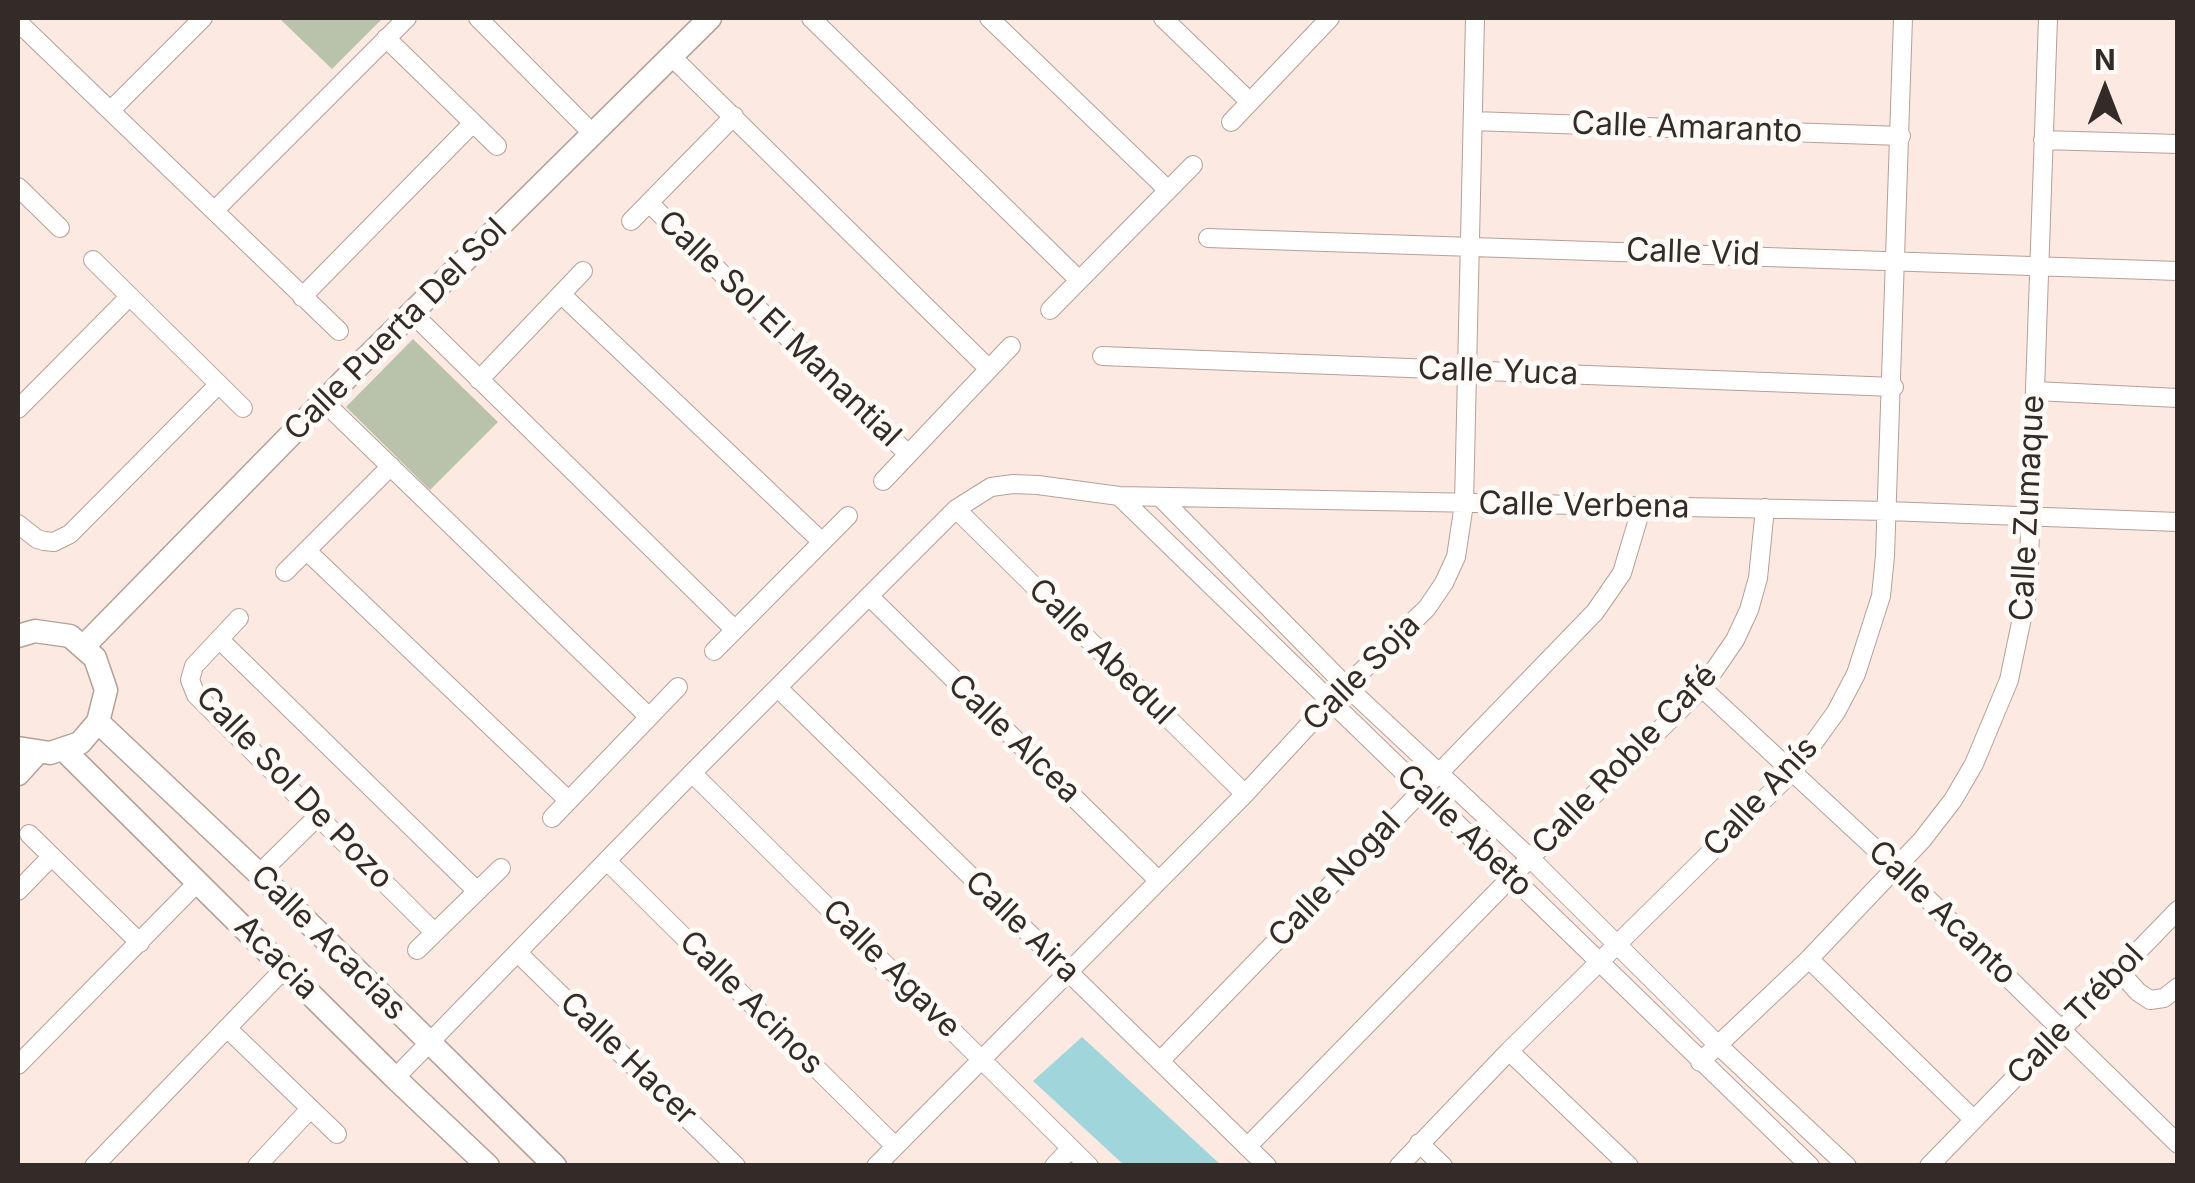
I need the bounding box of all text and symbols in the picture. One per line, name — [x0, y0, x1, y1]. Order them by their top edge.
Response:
north arrow — [2055, 40, 2155, 140]
text: N — [2094, 43, 2116, 77]
street label: Calle Amaranto — [1571, 105, 1803, 151]
street label: Calle Sol El Manantial — [649, 203, 909, 455]
street label: Calle Puerta Del Sol — [277, 211, 515, 449]
street label: Calle Vid — [1625, 231, 1761, 275]
street label: Calle Yuca — [1417, 350, 1579, 394]
street label: Calle Zumaque — [2003, 394, 2053, 622]
street label: Calle Verbena — [1478, 485, 1690, 527]
street label: Calle Abedul — [1020, 571, 1182, 733]
street label: Calle Soja — [1295, 606, 1429, 740]
street label: Calle Roble Café — [1524, 657, 1726, 863]
street label: Calle Alcea — [940, 666, 1088, 812]
street label: Calle Sol De Pozo — [187, 679, 401, 897]
street label: Calle Anís — [1696, 729, 1826, 865]
street label: Calle Abeto — [1388, 757, 1540, 905]
street label: Calle Nogal — [1261, 804, 1409, 956]
street label: Calle Acanto — [1860, 833, 2024, 993]
street label: Calle Acacias — [242, 857, 414, 1029]
street label: Calle Aira — [957, 863, 1087, 991]
street label: Calle Agave — [814, 892, 968, 1046]
street label: Acacia — [226, 908, 326, 1008]
street label: Calle Acinos — [671, 923, 831, 1083]
street label: Calle Trébol — [2000, 937, 2152, 1093]
street label: Calle Hacer — [552, 984, 704, 1134]

